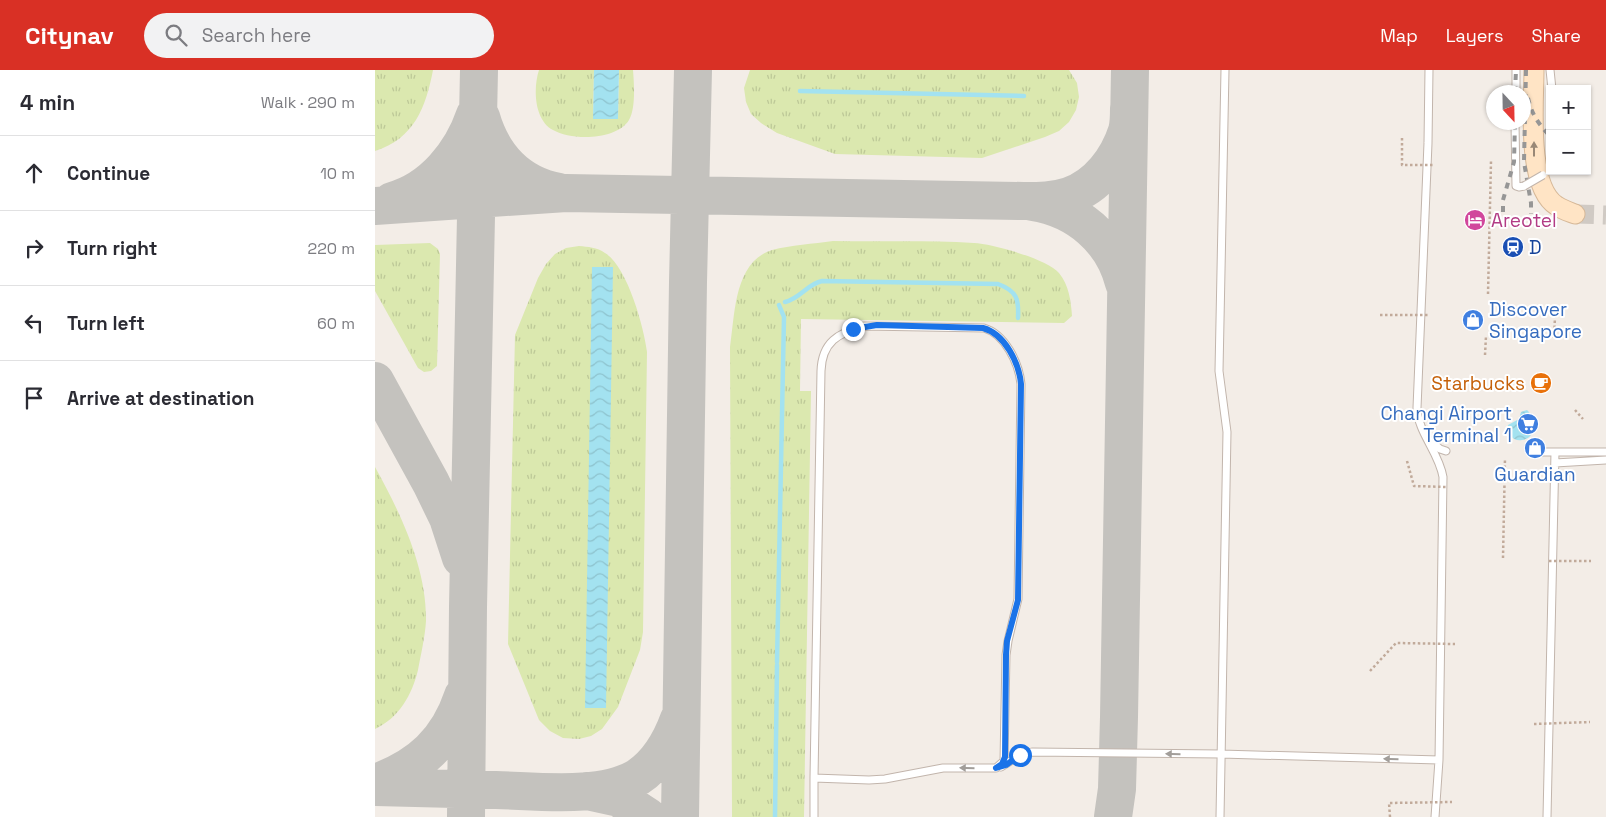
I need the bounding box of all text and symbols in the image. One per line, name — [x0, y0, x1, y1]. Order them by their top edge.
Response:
search box — [144, 13, 494, 58]
text: Citynav — [25, 20, 114, 51]
icon: search — [162, 21, 190, 49]
text: Search here — [202, 23, 311, 48]
text: Map — [1380, 24, 1418, 47]
text: Layers — [1446, 24, 1503, 47]
text: Share — [1531, 24, 1581, 47]
north arrow — [1486, 85, 1531, 130]
map controls — [1546, 85, 1591, 175]
button: + — [1546, 85, 1591, 130]
text: 4 min — [20, 89, 75, 116]
text: Walk · 290 m — [261, 92, 355, 113]
button: − — [1546, 130, 1591, 175]
one-way arrow — [1530, 140, 1538, 156]
icon: ahead — [20, 159, 48, 187]
text: Continue — [67, 161, 150, 186]
text: 10 m — [320, 163, 355, 184]
hotel icon: Areotel — [1463, 208, 1487, 232]
place label: Areotel — [1491, 208, 1557, 233]
icon: right — [20, 234, 48, 262]
station icon: D — [1501, 235, 1525, 259]
place label: D — [1529, 235, 1542, 260]
text: Turn right — [67, 236, 157, 261]
text: 220 m — [308, 238, 355, 259]
place label: Discover Singapore — [1489, 297, 1582, 344]
shop icon: Discover Singapore — [1461, 308, 1485, 332]
icon: left — [20, 309, 48, 337]
text: Turn left — [67, 311, 145, 336]
text: 60 m — [317, 313, 355, 334]
route end — [842, 318, 865, 341]
place label: Starbucks — [1431, 371, 1525, 396]
cafe icon: Starbucks — [1529, 371, 1553, 395]
icon: arrive — [20, 384, 48, 412]
text: Arrive at destination — [67, 386, 255, 411]
place label: Changi Airport Terminal 1 — [1380, 401, 1512, 448]
supermarket icon: Changi Airport Terminal 1 — [1516, 412, 1540, 436]
shop icon: Guardian — [1523, 436, 1547, 460]
place label: Guardian — [1494, 462, 1576, 487]
route start — [1009, 744, 1032, 767]
one-way arrow — [1164, 750, 1180, 758]
one-way arrow — [1382, 755, 1398, 763]
one-way arrow — [958, 764, 974, 772]

